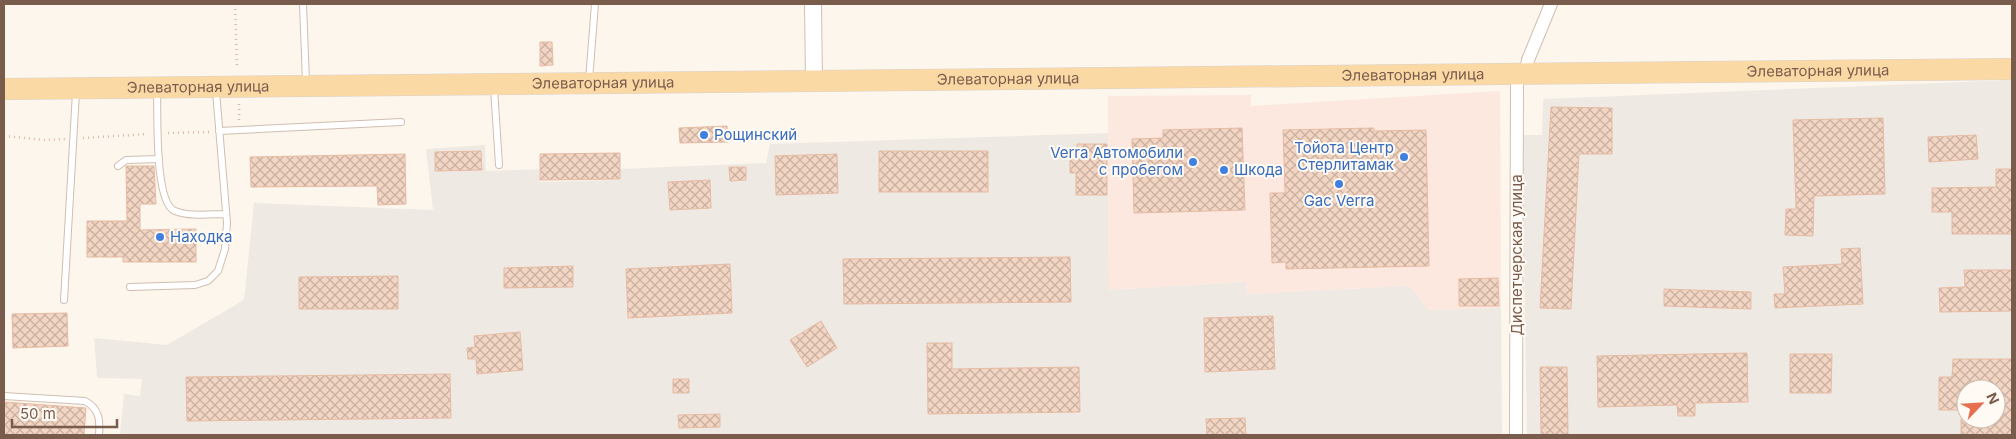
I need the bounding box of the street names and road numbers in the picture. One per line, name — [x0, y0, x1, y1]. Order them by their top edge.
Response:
street label: Элеваторная улица — [1746, 60, 1889, 81]
street label: Элеваторная улица — [1341, 64, 1484, 85]
street label: Элеваторная улица — [936, 68, 1079, 89]
street label: Элеваторная улица — [531, 72, 674, 93]
street label: Элеваторная улица — [127, 76, 269, 97]
street label: Диспетчерская улица — [1507, 174, 1526, 336]

